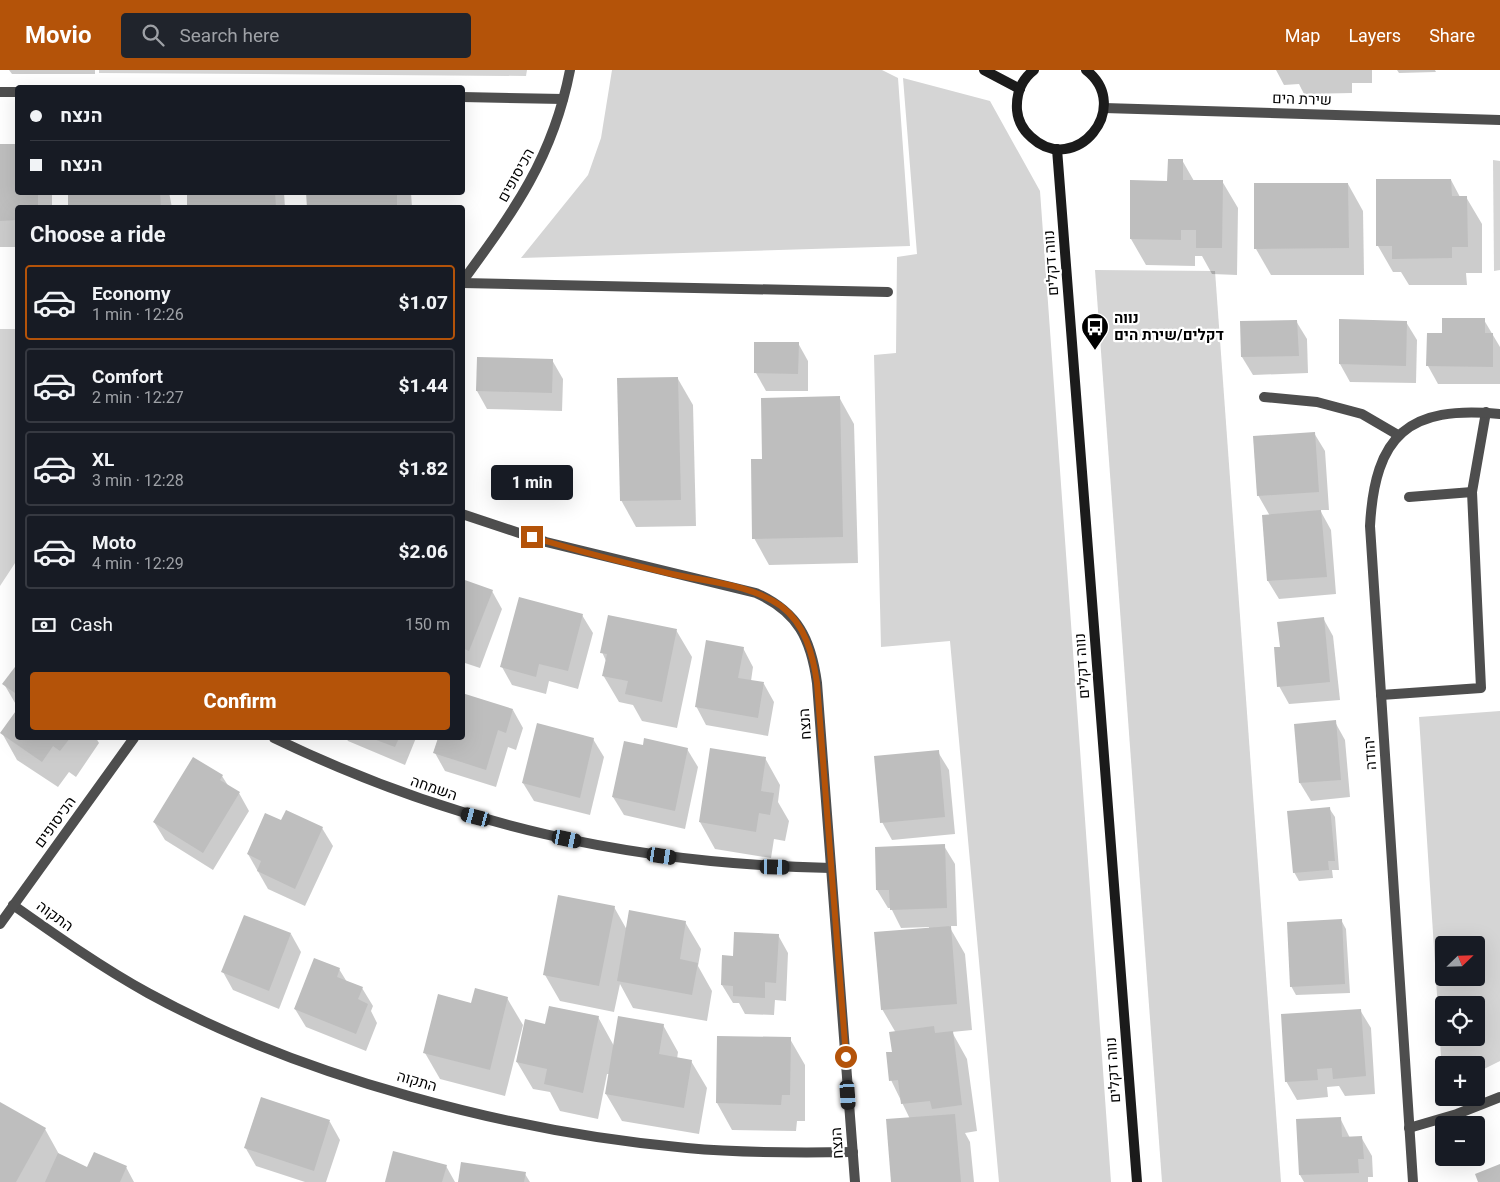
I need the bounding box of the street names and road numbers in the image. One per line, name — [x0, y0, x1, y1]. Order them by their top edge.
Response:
street label: שירת הים — [1272, 89, 1332, 109]
street label: הכיסופים — [494, 145, 538, 205]
street label: נווה דקלים — [1040, 230, 1062, 296]
street label: נווה דקלים — [1071, 633, 1093, 699]
street label: הנצח — [795, 708, 815, 740]
street label: יהודה — [1360, 735, 1380, 771]
street label: השמחה — [408, 772, 460, 804]
street label: הכיסופים — [30, 793, 80, 851]
street label: התקוה — [33, 897, 77, 935]
street label: נווה דקלים — [1102, 1037, 1124, 1103]
street label: התקוה — [395, 1067, 439, 1095]
street label: הנצח — [827, 1127, 847, 1159]

